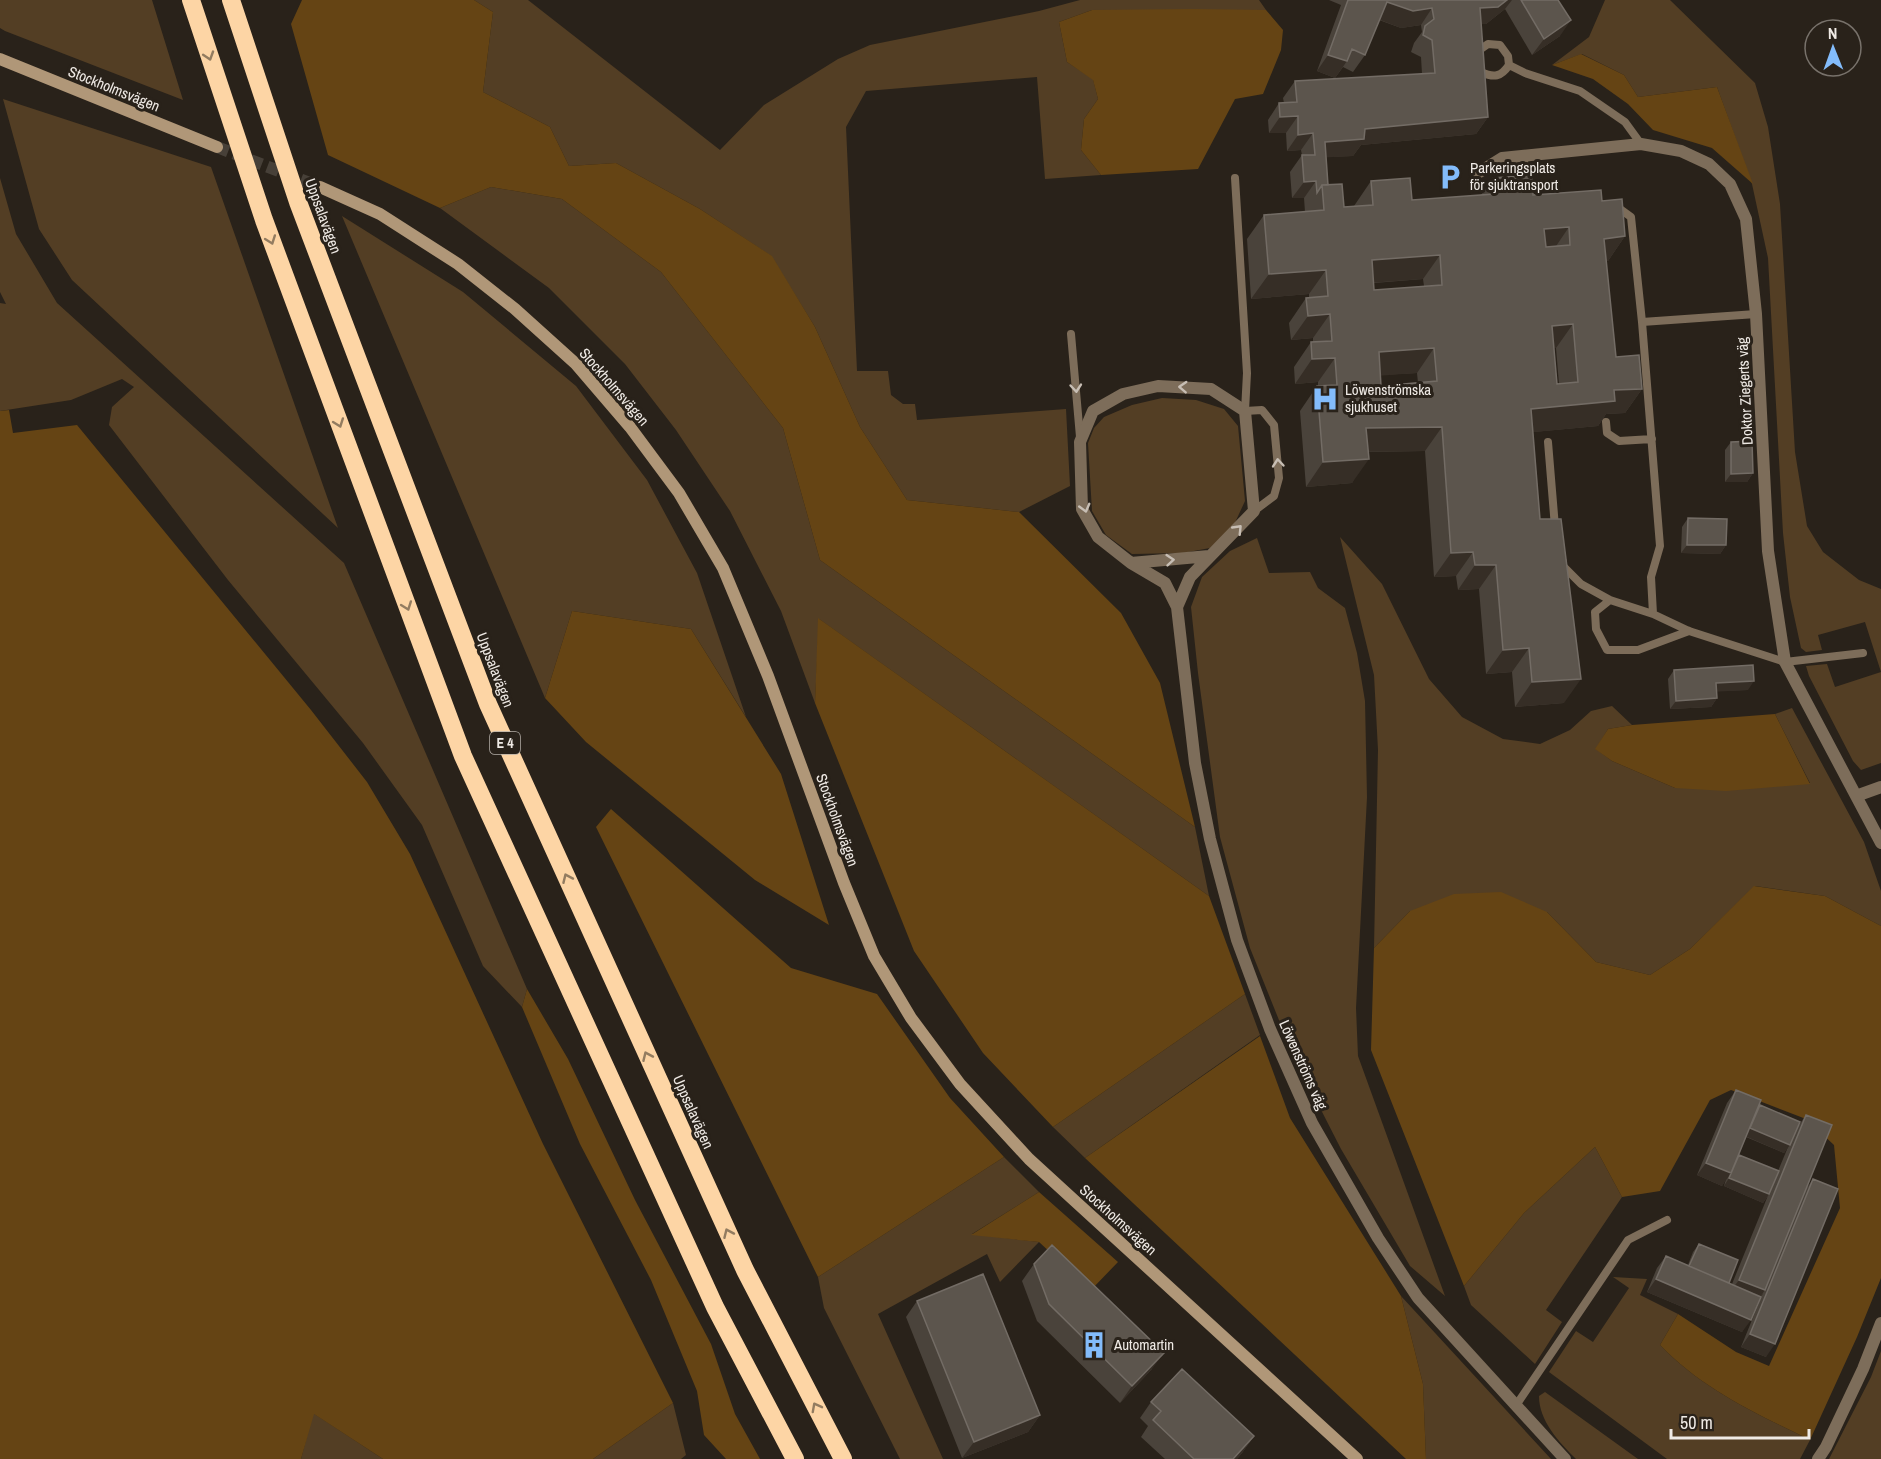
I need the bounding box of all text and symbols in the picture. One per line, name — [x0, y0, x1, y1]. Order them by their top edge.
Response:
north arrow — [1803, 18, 1863, 78]
text: N — [1828, 22, 1838, 44]
one-way arrow — [202, 50, 215, 61]
street label: Stockholmsvägen — [65, 61, 163, 116]
place label: Parkeringsplats för sjuktransport — [1470, 157, 1559, 195]
parking icon: Parkeringsplats för sjuktransport — [1435, 162, 1465, 192]
street label: Uppsalavägen — [300, 175, 347, 256]
one-way arrow — [264, 235, 277, 245]
street label: Doktor Ziegerts väg — [1731, 336, 1758, 446]
street label: Stockholmsvägen — [575, 343, 654, 430]
place label: Löwenströmska sjukhuset — [1345, 379, 1431, 417]
one-way arrow — [1178, 381, 1187, 394]
one-way arrow — [1069, 384, 1082, 393]
hospital icon: Löwenströmska sjukhuset — [1310, 384, 1340, 414]
one-way arrow — [332, 417, 345, 428]
one-way arrow — [1271, 459, 1284, 468]
one-way arrow — [1077, 503, 1090, 513]
one-way arrow — [1230, 526, 1241, 537]
one-way arrow — [1165, 554, 1174, 567]
one-way arrow — [400, 600, 413, 611]
street label: Uppsalavägen — [472, 629, 519, 710]
road number: E 4 — [490, 732, 520, 754]
street label: Stockholmsvägen — [811, 771, 864, 869]
one-way arrow — [562, 874, 574, 885]
street label: Löwenströms väg — [1274, 1016, 1333, 1113]
one-way arrow — [643, 1051, 655, 1062]
street label: Uppsalavägen — [668, 1072, 719, 1152]
street label: Stockholmsvägen — [1075, 1179, 1161, 1260]
one-way arrow — [723, 1229, 735, 1240]
building icon: Automartin — [1079, 1330, 1109, 1360]
place label: Automartin — [1113, 1334, 1174, 1355]
scale bar — [1671, 1402, 1809, 1440]
one-way arrow — [812, 1403, 823, 1413]
text: 50 m — [1680, 1410, 1713, 1435]

